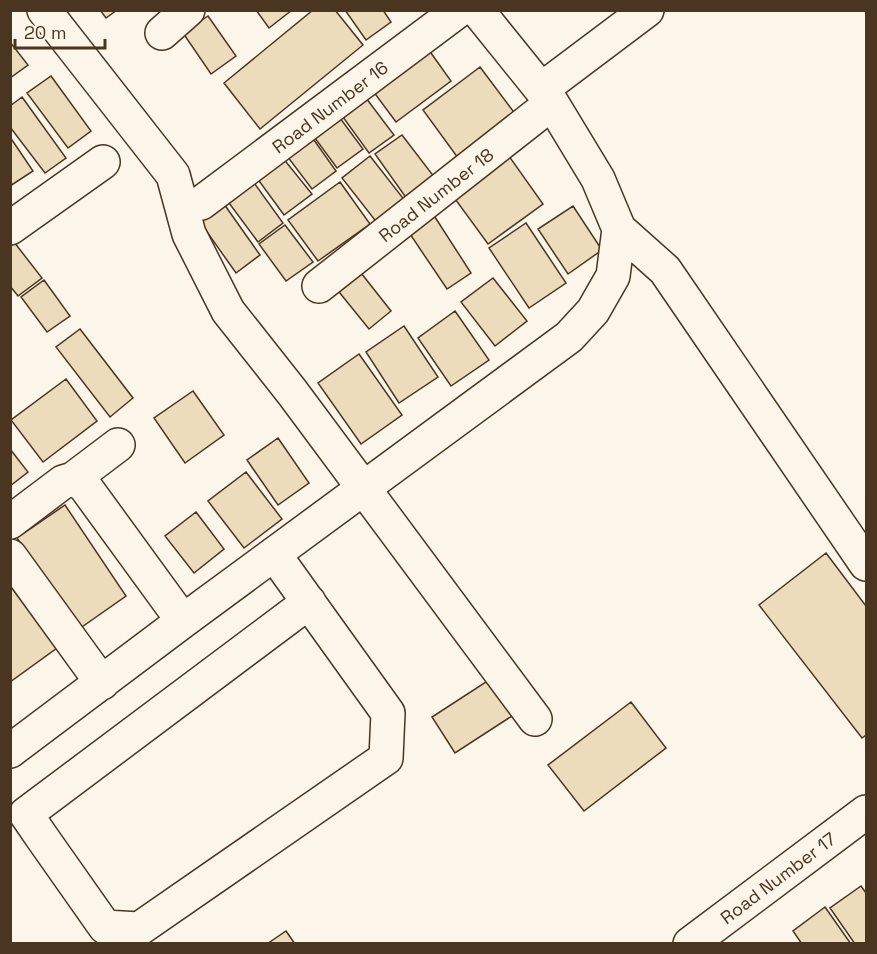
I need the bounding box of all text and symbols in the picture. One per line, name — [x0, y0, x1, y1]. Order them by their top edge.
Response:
scale bar — [15, 12, 105, 50]
text: 20 m — [24, 21, 67, 44]
street label: Road Number 16 — [267, 56, 393, 158]
street label: Road Number 18 — [374, 143, 498, 247]
street label: Road Number 17 — [716, 827, 840, 929]

